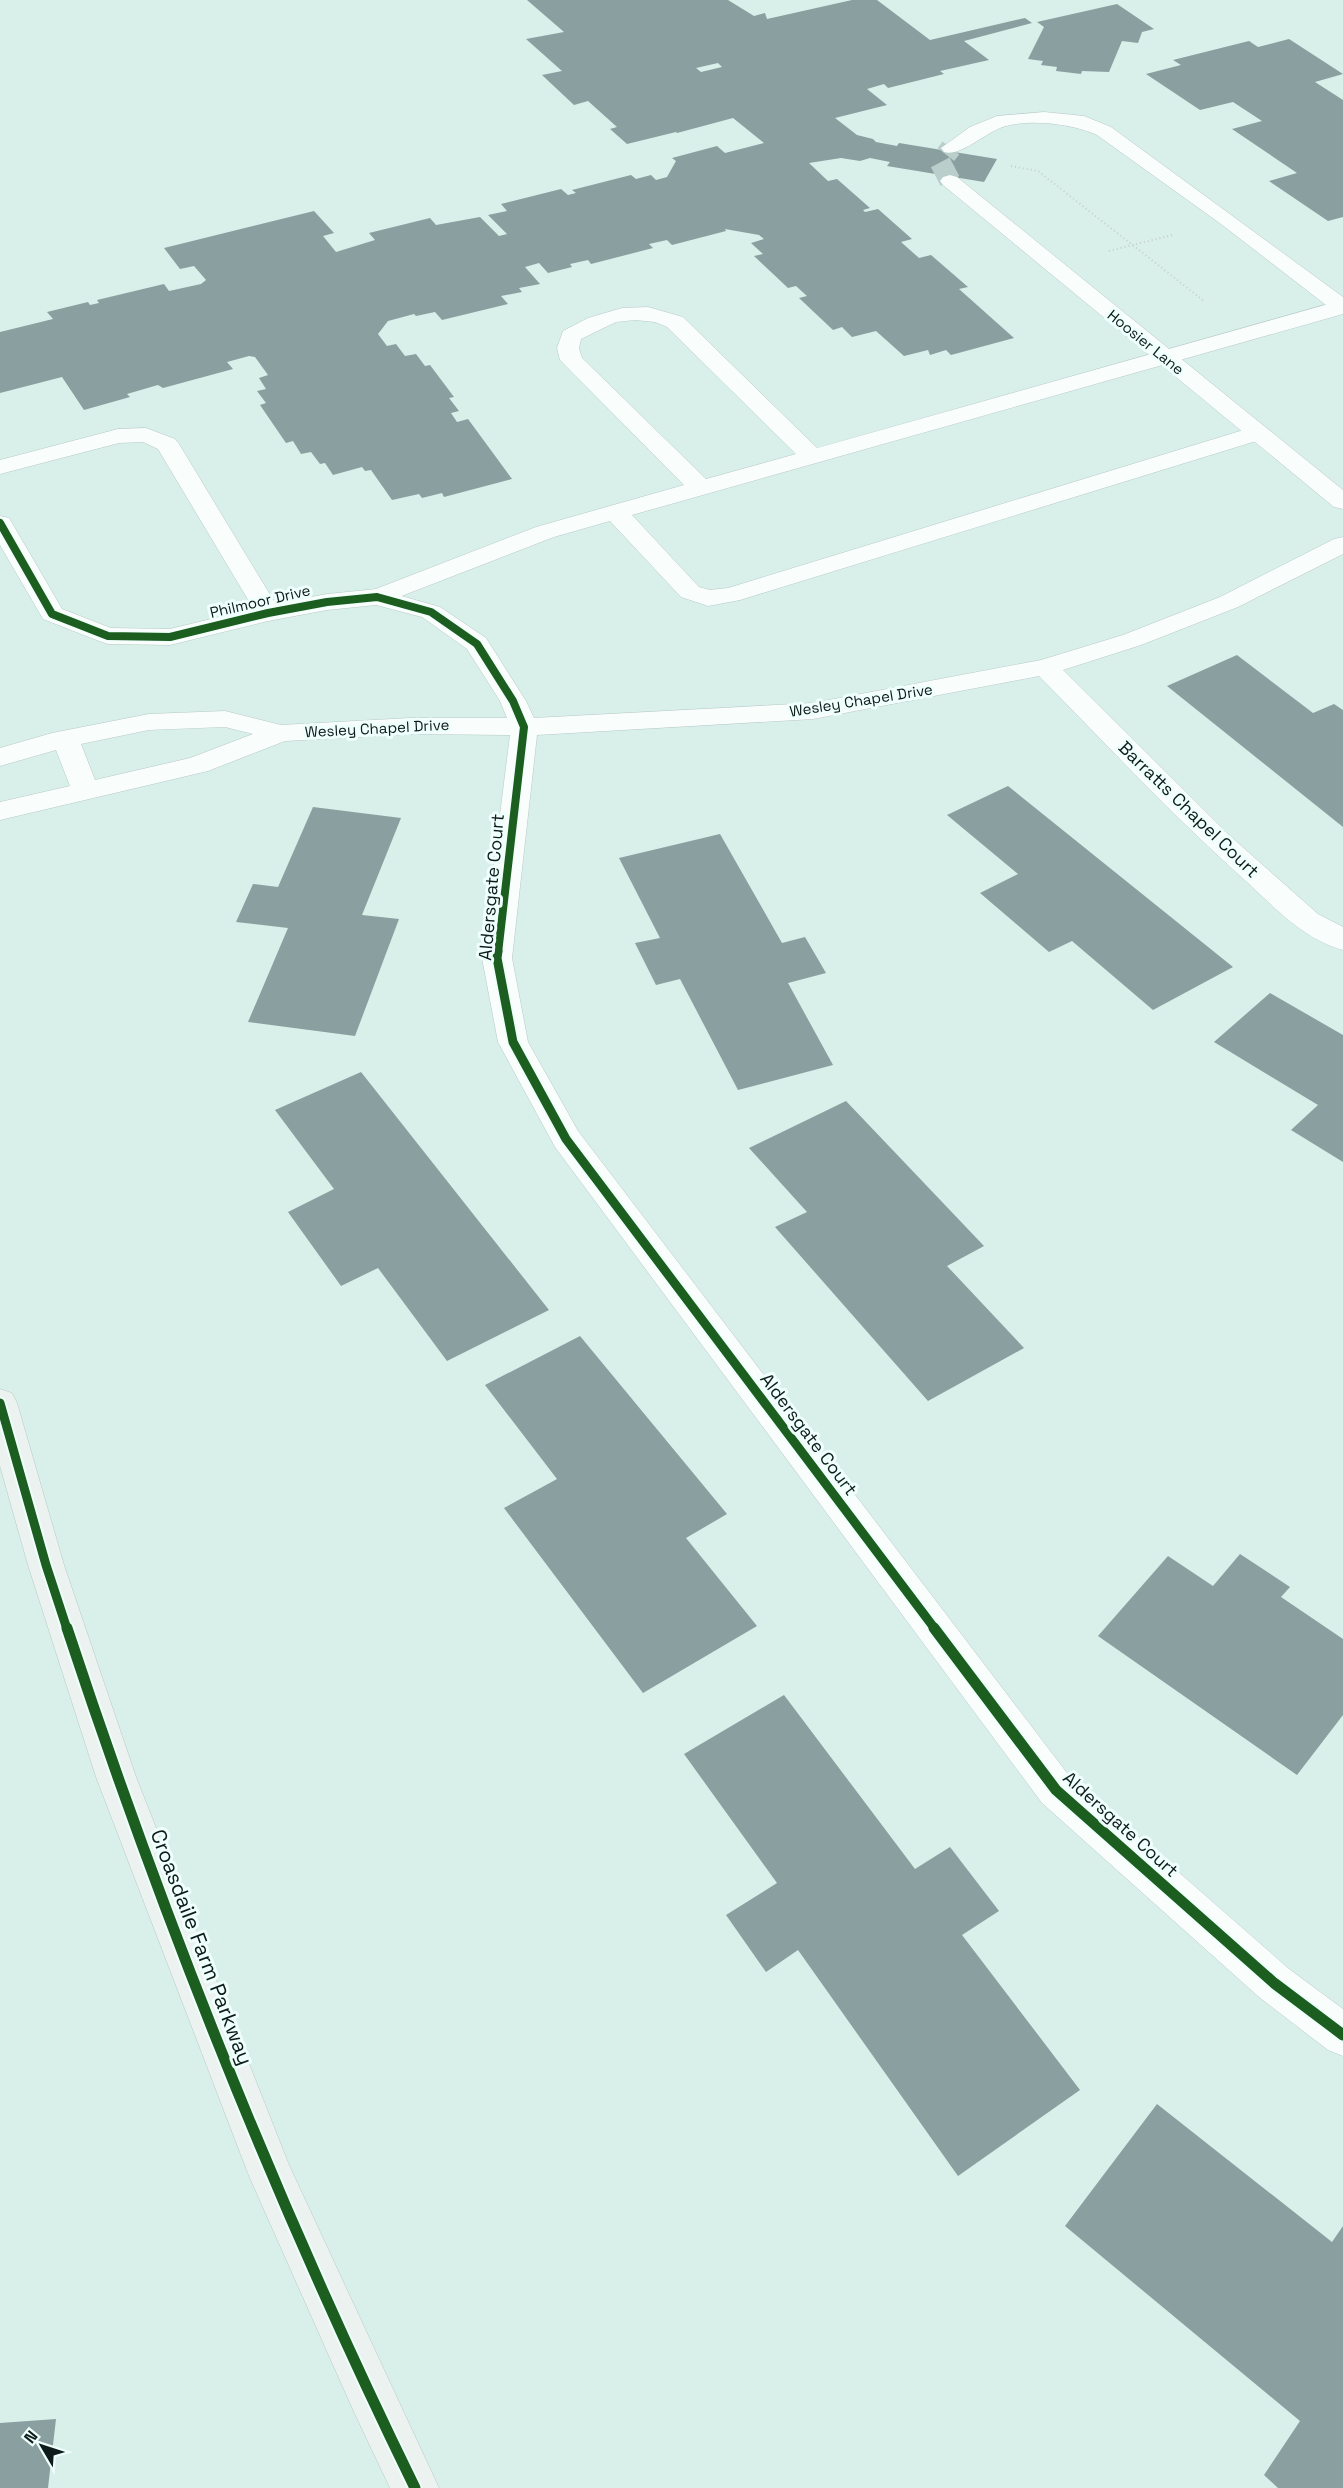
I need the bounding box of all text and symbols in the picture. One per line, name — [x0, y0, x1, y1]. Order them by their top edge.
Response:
street label: Hoosier Lane — [1104, 305, 1188, 379]
street label: Philmoor Drive — [208, 580, 312, 622]
street label: Wesley Chapel Drive — [788, 679, 934, 721]
street label: Wesley Chapel Drive — [304, 715, 450, 741]
street label: Barratts Chapel Court — [1114, 736, 1264, 882]
street label: Aldersgate Court — [473, 813, 509, 961]
street label: Aldersgate Court — [755, 1368, 863, 1500]
street label: Aldersgate Court — [1059, 1766, 1183, 1882]
street label: Croasdaile Farm Parkway — [145, 1825, 259, 2069]
north arrow — [12, 2416, 72, 2476]
text: N — [19, 2426, 42, 2448]

